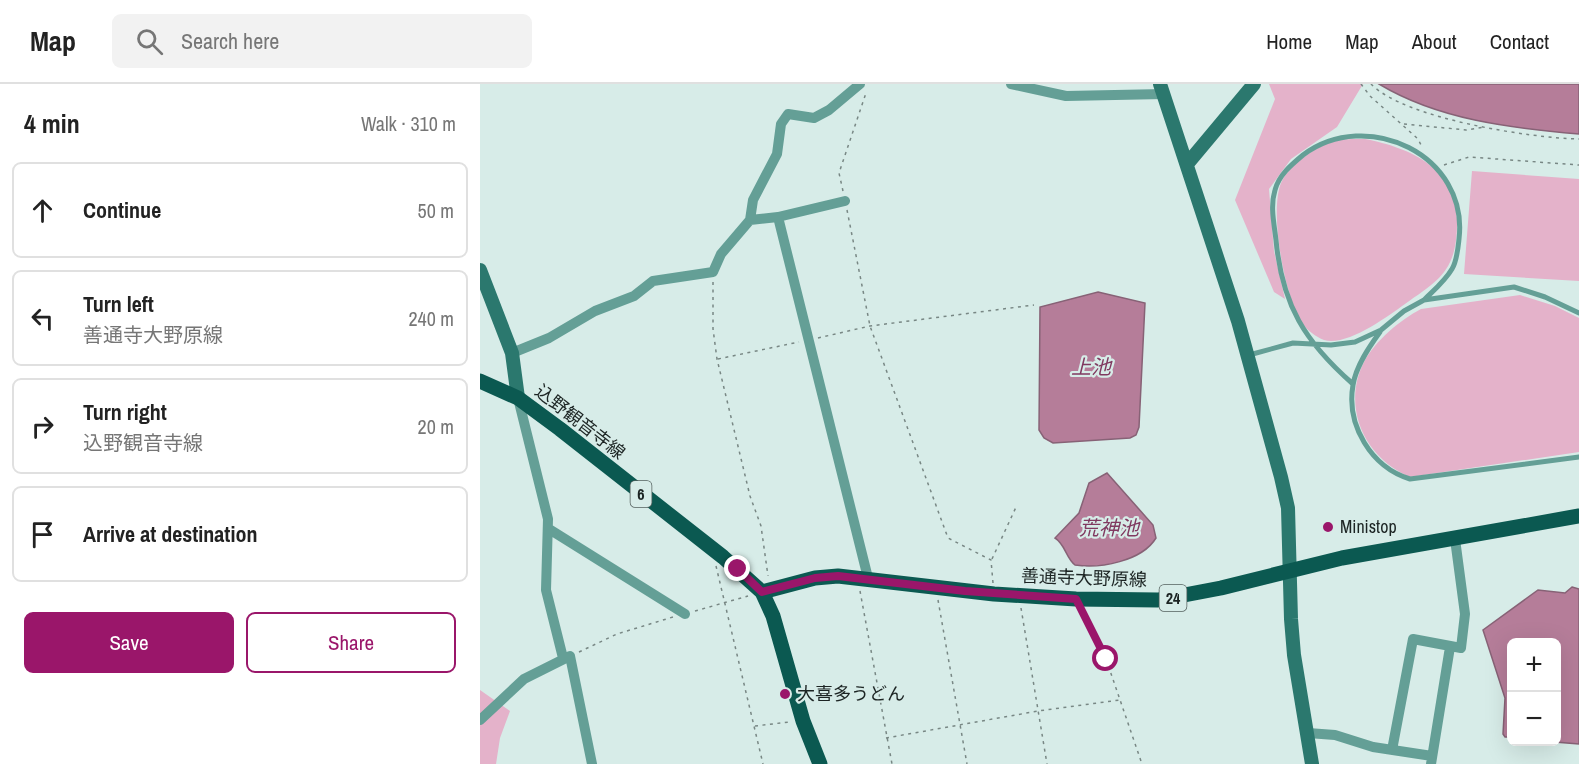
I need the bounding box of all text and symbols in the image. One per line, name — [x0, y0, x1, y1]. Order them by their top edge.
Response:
search box — [112, 14, 532, 68]
text: Map — [30, 22, 76, 60]
icon: search — [133, 25, 166, 58]
text: Search here — [181, 26, 279, 56]
text: Home — [1266, 27, 1312, 56]
text: Map — [1345, 27, 1379, 56]
text: About — [1412, 27, 1457, 56]
text: Contact — [1490, 27, 1549, 56]
text: 4 min — [24, 106, 80, 141]
text: Walk · 310 m — [361, 110, 456, 137]
icon: ahead — [26, 194, 59, 227]
text: Continue — [83, 195, 161, 225]
text: 50 m — [418, 197, 454, 224]
text: Turn left — [83, 289, 154, 319]
icon: left — [26, 302, 59, 335]
text: 240 m — [408, 305, 454, 332]
text: 善通寺大野原線 — [83, 321, 223, 348]
water label: 上池 — [1071, 353, 1113, 380]
street label: 込野観音寺線 — [530, 379, 631, 465]
text: Turn right — [83, 397, 167, 427]
icon: right — [26, 410, 59, 443]
text: 20 m — [418, 413, 454, 440]
text: 込野観音寺線 — [83, 429, 203, 456]
road number: 6 — [630, 481, 652, 507]
water label: 荒神池 — [1079, 514, 1141, 541]
place label: Ministop — [1340, 514, 1397, 539]
icon: arrive — [26, 518, 59, 551]
text: Arrive at destination — [83, 519, 257, 549]
marker: Ministop — [1321, 520, 1335, 534]
route end — [724, 555, 750, 581]
street label: 善通寺大野原線 — [1021, 563, 1147, 592]
road number: 24 — [1160, 585, 1186, 611]
button: Save — [24, 612, 234, 673]
button: Share — [246, 612, 456, 673]
map controls — [1507, 638, 1561, 746]
button: + — [1507, 638, 1561, 692]
route start — [1092, 645, 1118, 671]
place label: 大喜多うどん — [797, 681, 905, 706]
marker: 大喜多うどん — [778, 687, 792, 701]
button: − — [1507, 692, 1561, 746]

